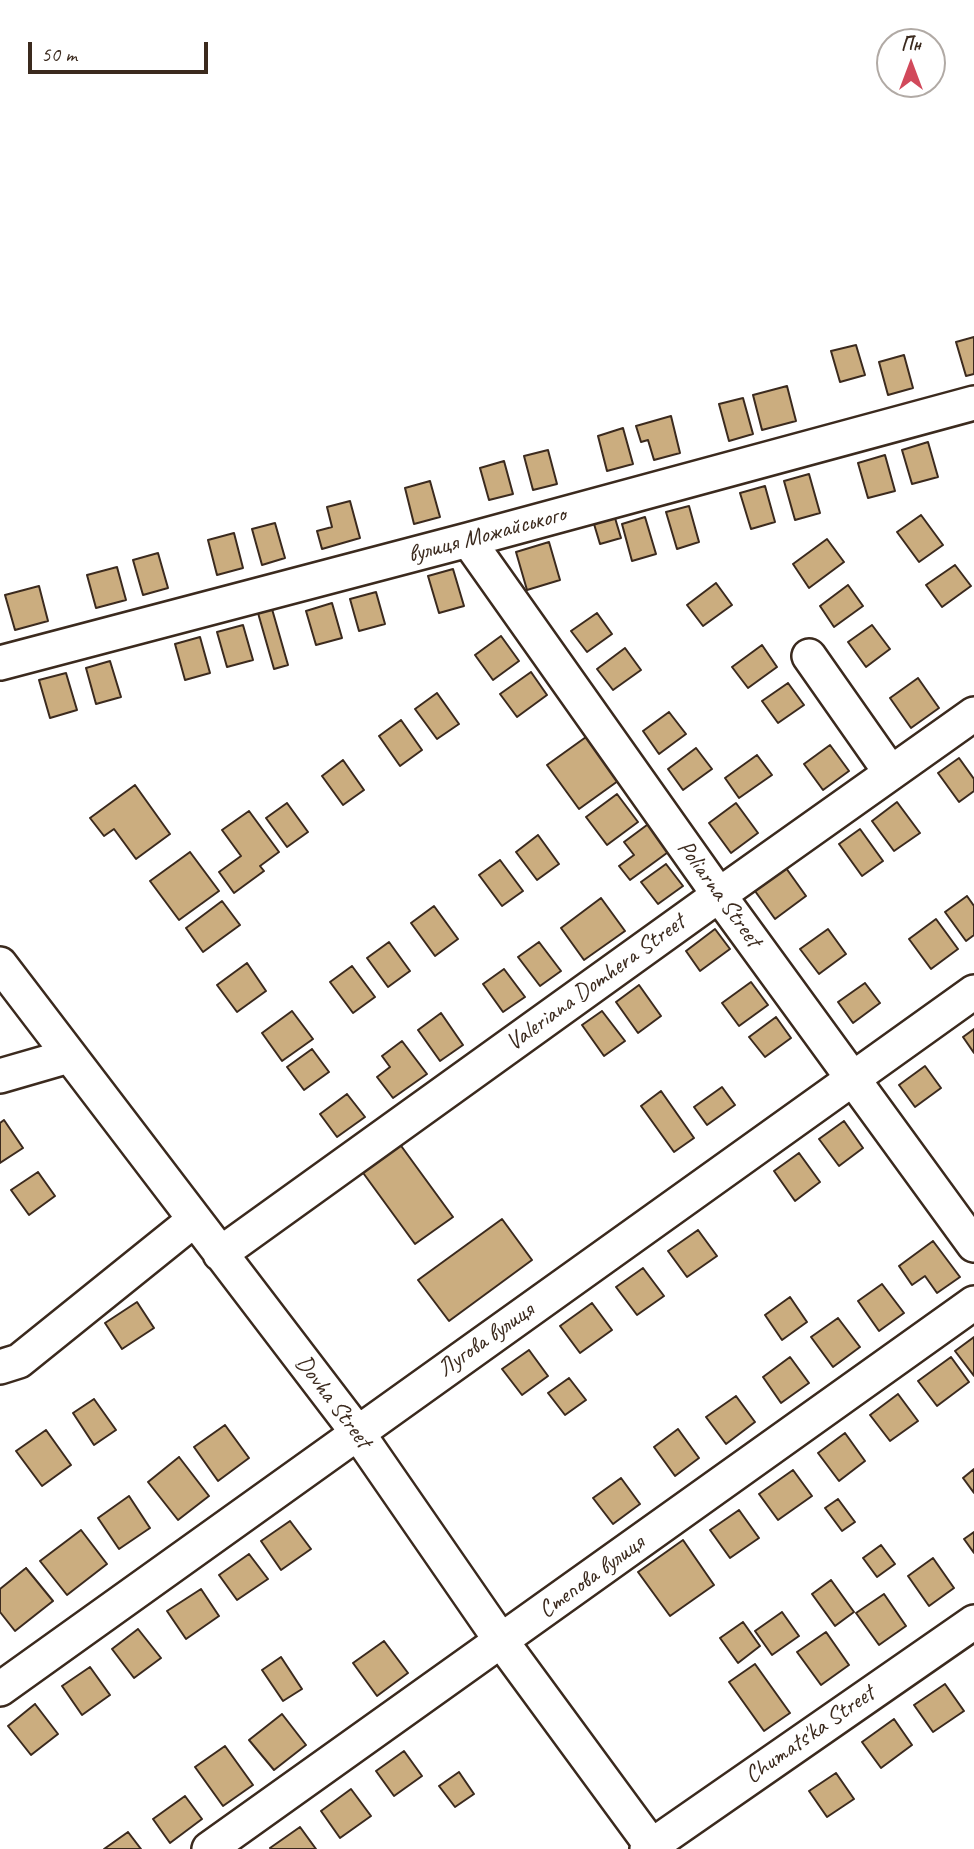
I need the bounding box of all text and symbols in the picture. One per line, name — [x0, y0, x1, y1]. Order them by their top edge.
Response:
scale bar — [32, 28, 212, 72]
north arrow — [876, 28, 946, 98]
text: Пн — [901, 32, 921, 56]
text: 50 m — [41, 41, 77, 67]
street label: вулиця Можайського — [405, 500, 569, 570]
street label: Poliarna Street — [671, 835, 767, 953]
street label: Valeriana Domhera Street — [501, 908, 691, 1058]
street label: Лугова вулиця — [432, 1296, 540, 1384]
street label: Dovha Street — [289, 1350, 377, 1454]
street label: Степова вулиця — [533, 1529, 651, 1625]
street label: Chumats'ka Street — [740, 1680, 880, 1790]

